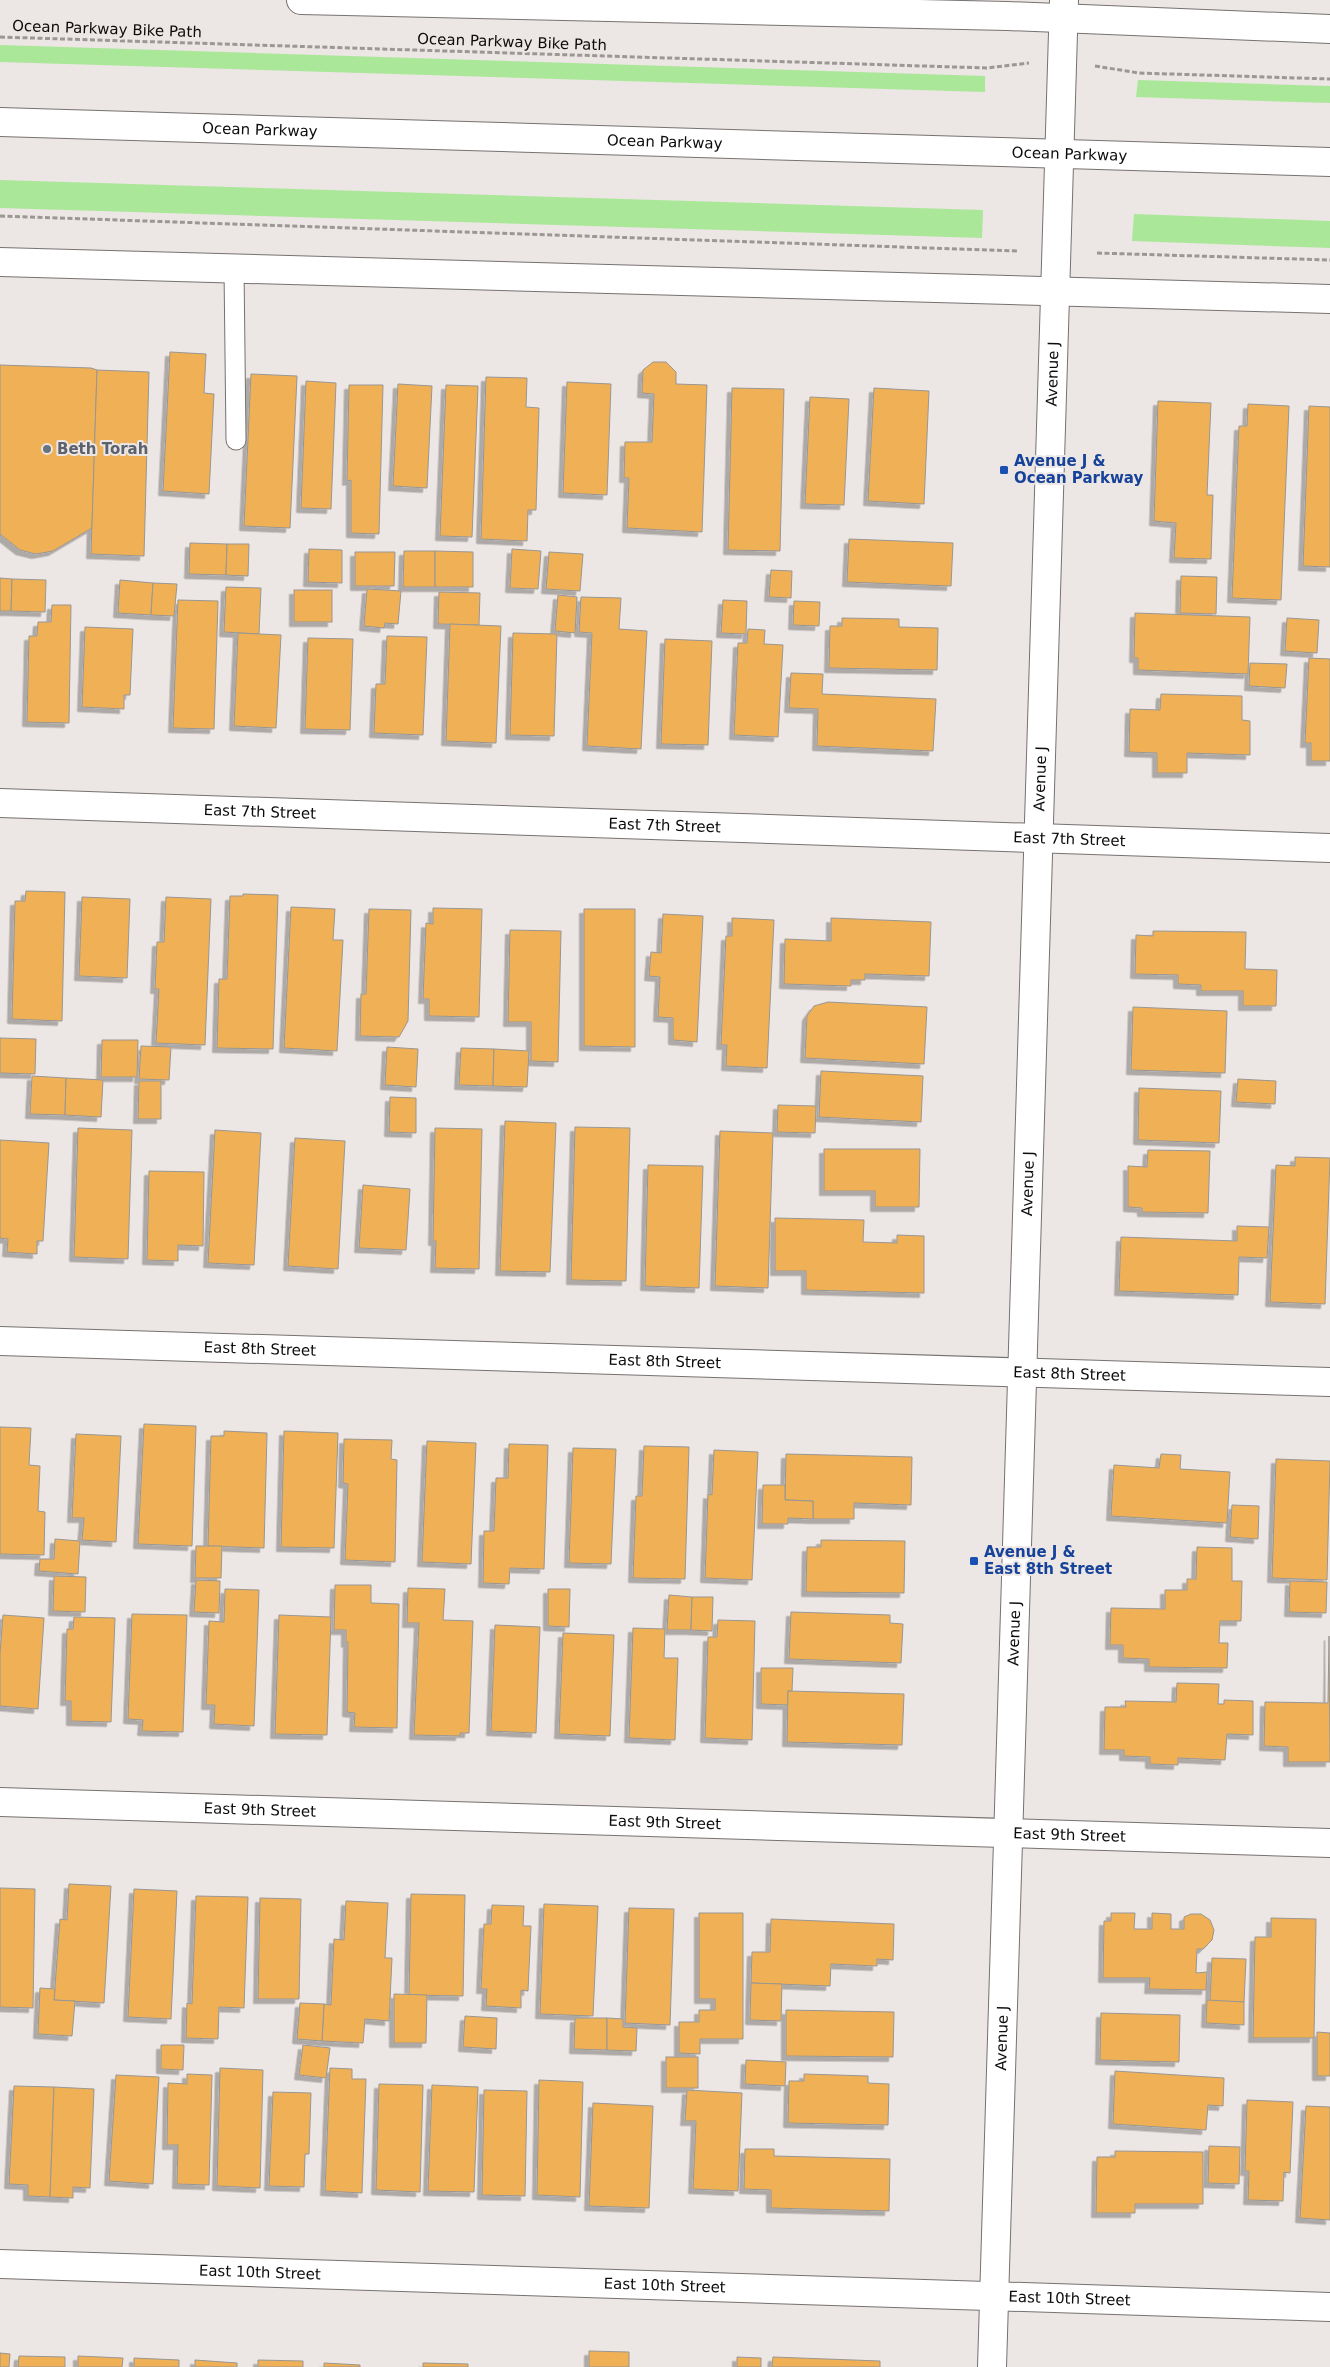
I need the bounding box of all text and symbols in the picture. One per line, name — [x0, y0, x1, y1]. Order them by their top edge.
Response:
street label: Ocean Parkway Bike Path — [12, 17, 202, 41]
street label: Ocean Parkway Bike Path — [417, 30, 607, 54]
street label: Ocean Parkway — [202, 119, 318, 141]
street label: Ocean Parkway — [607, 131, 723, 153]
street label: Ocean Parkway — [1011, 143, 1128, 165]
street label: Avenue J — [1043, 341, 1063, 407]
place label: Beth Torah — [57, 440, 148, 458]
marker: Beth Torah — [41, 443, 53, 455]
place label: Avenue J & Ocean Parkway — [1014, 452, 1143, 487]
marker: Avenue J & Ocean Parkway — [998, 464, 1010, 476]
street label: Avenue J — [1030, 746, 1050, 811]
street label: East 7th Street — [203, 801, 317, 823]
street label: East 7th Street — [608, 815, 721, 836]
street label: East 7th Street — [1013, 828, 1126, 850]
street label: Avenue J — [1018, 1151, 1038, 1216]
street label: East 8th Street — [203, 1338, 317, 1360]
street label: East 8th Street — [608, 1351, 721, 1372]
street label: East 8th Street — [1013, 1363, 1126, 1385]
place label: Avenue J & East 8th Street — [984, 1543, 1112, 1578]
marker: Avenue J & East 8th Street — [968, 1555, 980, 1567]
street label: Avenue J — [1004, 1601, 1024, 1666]
street label: East 9th Street — [203, 1799, 317, 1821]
street label: East 9th Street — [608, 1812, 721, 1833]
street label: East 9th Street — [1013, 1824, 1126, 1846]
street label: Avenue J — [992, 2005, 1012, 2071]
street label: East 10th Street — [199, 2261, 321, 2283]
street label: East 10th Street — [603, 2275, 726, 2296]
street label: East 10th Street — [1008, 2288, 1131, 2310]

